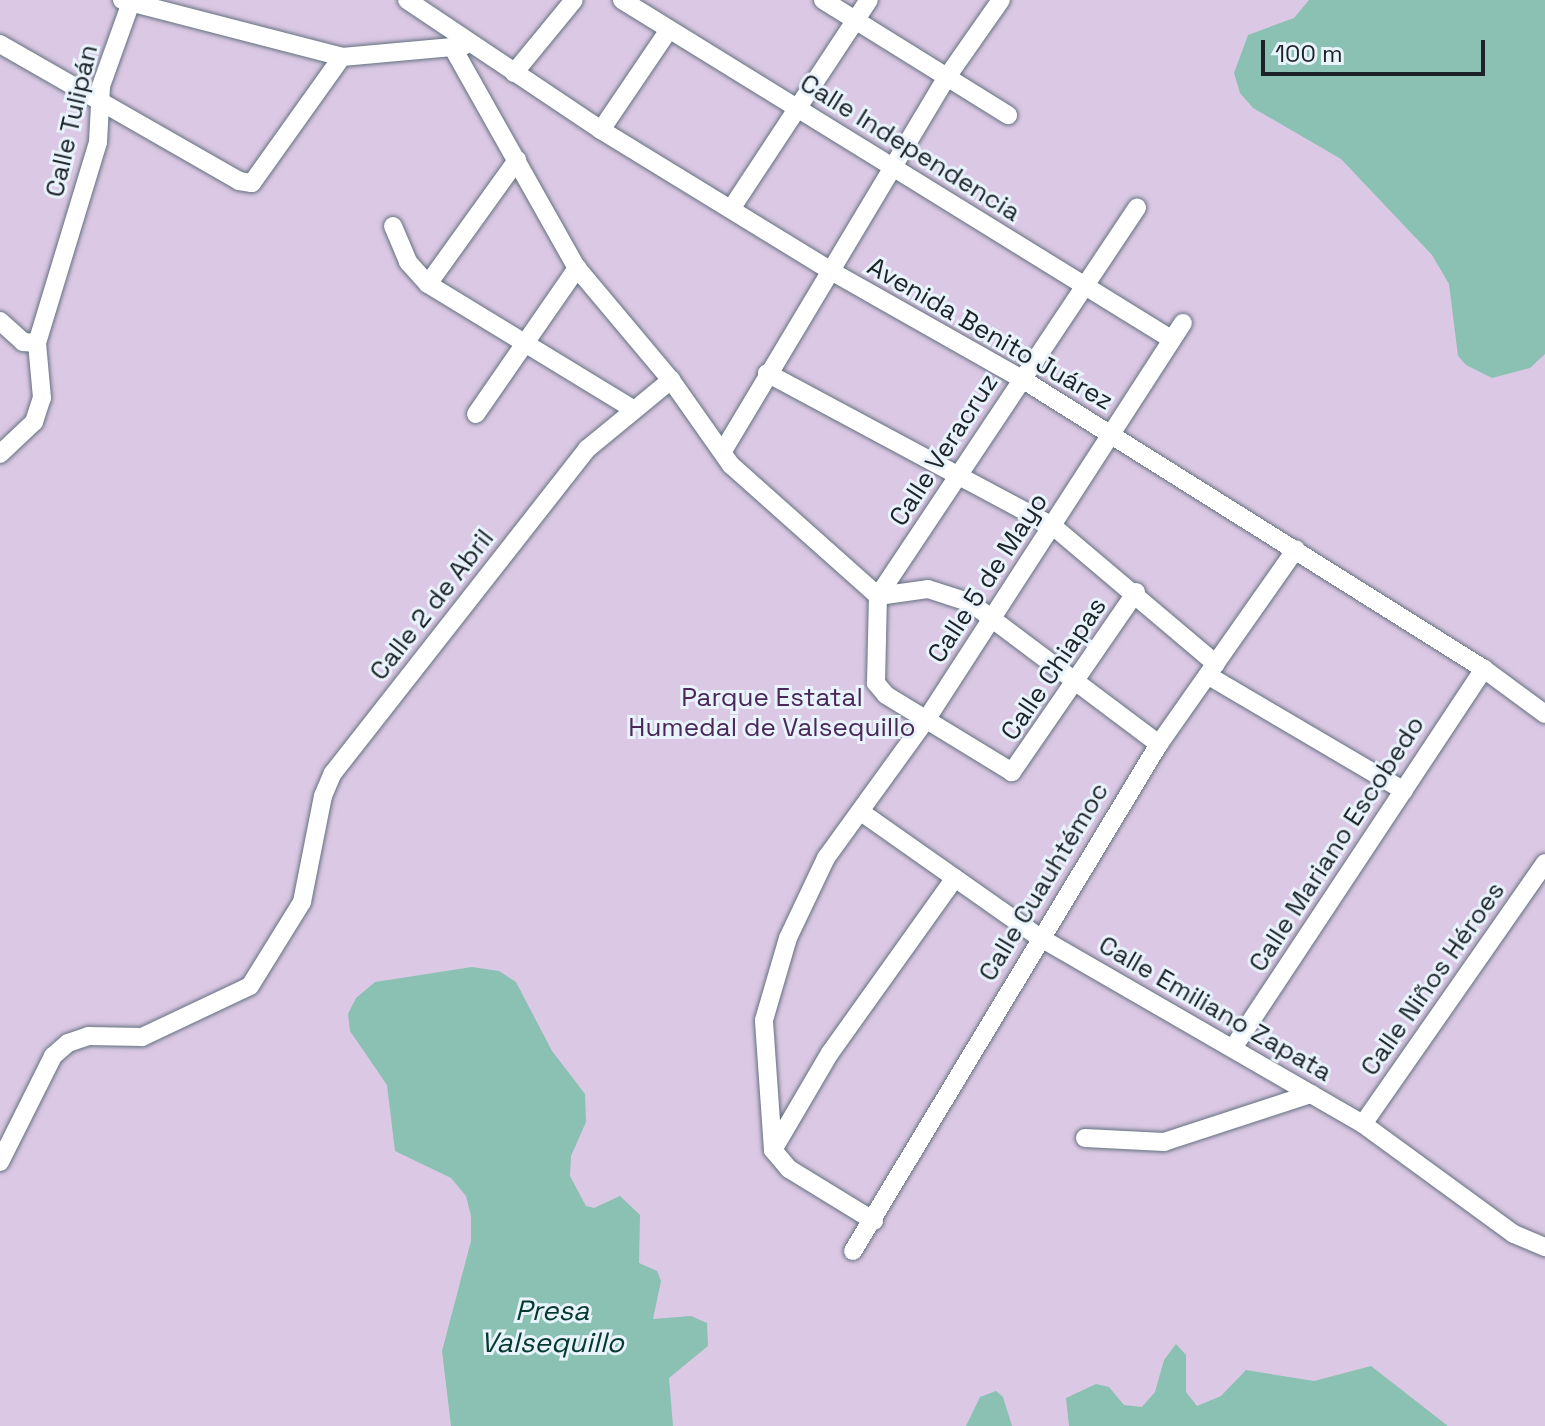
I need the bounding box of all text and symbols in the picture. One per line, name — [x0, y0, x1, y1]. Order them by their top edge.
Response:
scale bar — [1265, 24, 1489, 74]
text: 100 m — [1275, 38, 1343, 69]
street label: Calle Tulipán — [39, 41, 105, 201]
street label: Calle Independencia — [794, 67, 1026, 229]
street label: Avenida Benito Juárez — [862, 251, 1118, 417]
street label: Calle Veracruz — [883, 368, 1005, 532]
street label: Calle 5 de Mayo — [921, 487, 1055, 669]
street label: Calle 2 de Abril — [363, 523, 501, 687]
street label: Calle Chiapas — [995, 592, 1113, 746]
park label: Parque Estatal Humedal de Valsequillo — [628, 682, 916, 744]
street label: Calle Mariano Escobedo — [1243, 710, 1431, 978]
street label: Calle Cuauhtémoc — [972, 777, 1116, 987]
street label: Calle Niños Héroes — [1354, 876, 1512, 1082]
street label: Calle Emiliano Zapata — [1093, 930, 1337, 1088]
water label: Presa Valsequillo — [480, 1293, 624, 1359]

